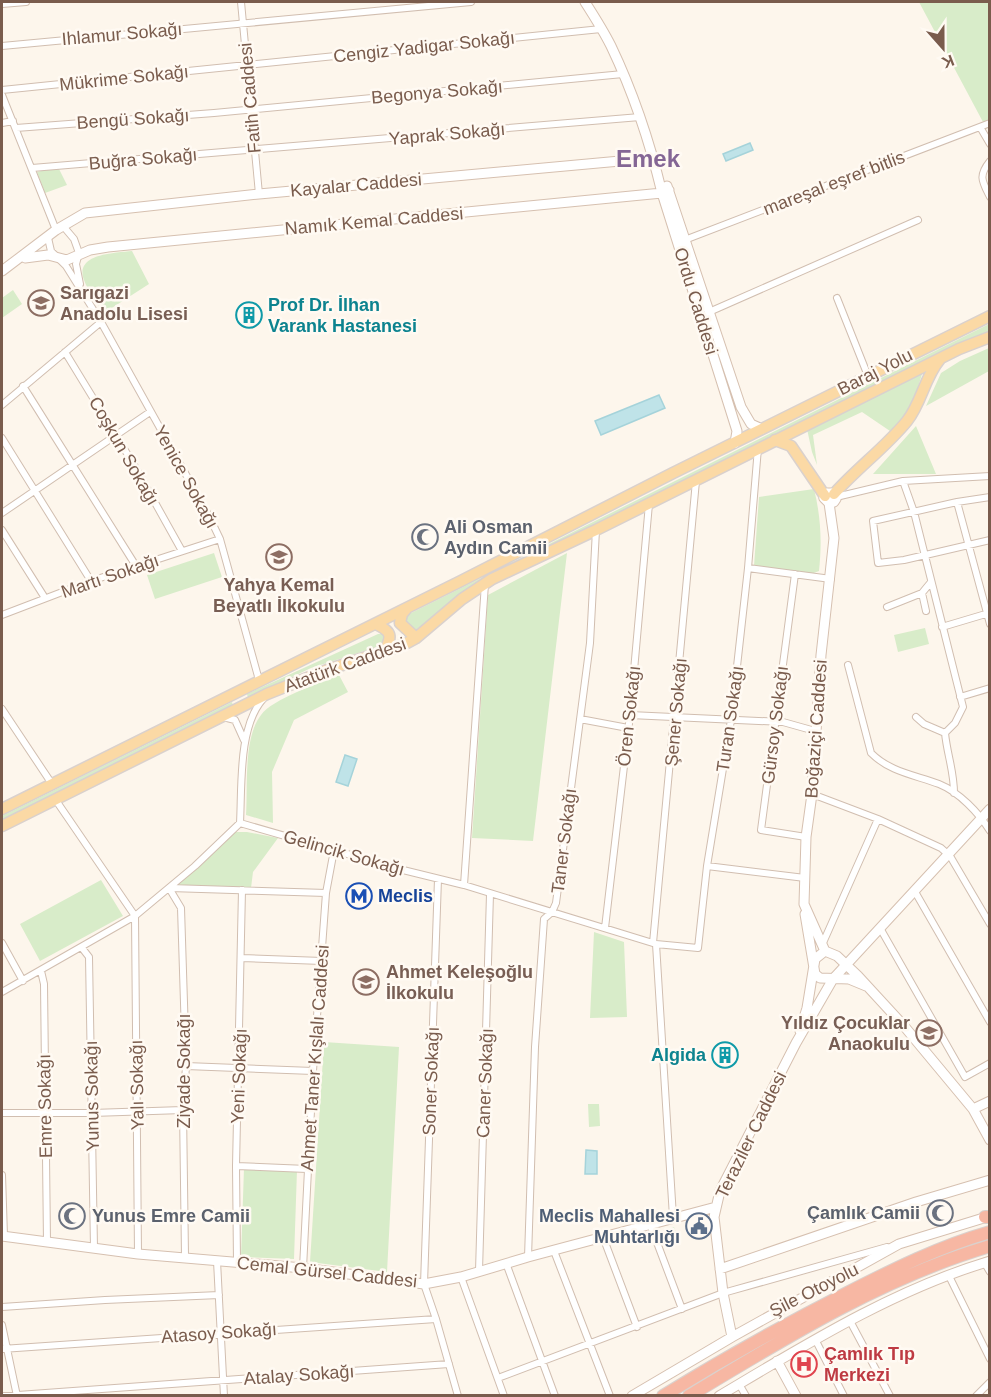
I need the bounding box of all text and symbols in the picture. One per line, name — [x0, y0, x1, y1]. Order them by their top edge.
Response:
north arrow — [913, 18, 973, 78]
street label: Ihlamur Sokağı — [61, 19, 183, 49]
street label: Cengiz Yadigar Sokağı — [332, 28, 516, 66]
street label: Fatih Caddesi — [235, 42, 265, 154]
text: K — [939, 52, 957, 72]
street label: Mükrime Sokağı — [58, 61, 190, 95]
street label: Begonya Sokağı — [370, 76, 504, 108]
street label: Bengü Sokağı — [76, 105, 190, 133]
street label: Yaprak Sokağı — [388, 119, 506, 149]
street label: Buğra Sokağı — [88, 144, 198, 174]
district label: Emek — [616, 145, 681, 172]
street label: mareşal eşref bitlis — [760, 147, 908, 219]
street label: Kayalar Caddesi — [289, 169, 423, 201]
street label: Namık Kemal Caddesi — [284, 203, 464, 239]
street label: Ordu Caddesi — [670, 245, 722, 357]
place label: Sarıgazi Anadolu Lisesi — [60, 283, 188, 324]
school or university icon: Sarıgazi Anadolu Lisesi — [26, 288, 56, 318]
place label: Prof Dr. İlhan Varank Hastanesi — [268, 295, 417, 336]
building icon: Prof Dr. İlhan Varank Hastanesi — [234, 300, 264, 330]
street label: Baraj Yolu — [834, 345, 916, 399]
street label: Coşkun Sokağı — [85, 393, 163, 509]
street label: Yenice Sokağı — [150, 422, 222, 532]
place label: Ali Osman Aydın Camii — [444, 517, 547, 558]
mosque icon: Ali Osman Aydın Camii — [410, 522, 440, 552]
school or university icon: Yahya Kemal Beyatlı İlkokulu — [264, 542, 294, 572]
street label: Martı Sokağı — [59, 550, 161, 602]
place label: Yahya Kemal Beyatlı İlkokulu — [213, 575, 345, 616]
street label: Atatürk Caddesi — [281, 634, 409, 696]
street label: Şener Sokağı — [661, 657, 691, 767]
street label: Boğaziçi Caddesi — [801, 659, 831, 799]
street label: Turan Sokağı — [713, 664, 747, 774]
street label: Ören Sokağı — [614, 665, 644, 767]
street label: Gürsoy Sokağı — [758, 665, 792, 785]
street label: Taner Sokağı — [548, 787, 580, 895]
street label: Gelincik Sokağı — [281, 826, 407, 880]
metro station icon: Meclis — [344, 881, 374, 911]
place label: Meclis — [378, 886, 433, 906]
street label: Ahmet Taner Kışlalı Caddesi — [297, 944, 333, 1172]
place label: Ahmet Keleşoğlu İlkokulu — [386, 962, 533, 1003]
school or university icon: Ahmet Keleşoğlu İlkokulu — [351, 967, 381, 997]
street label: Ziyade Sokağı — [174, 1013, 194, 1129]
place label: Yıldız Çocuklar Anaokulu — [781, 1013, 910, 1054]
school or university icon: Yıldız Çocuklar Anaokulu — [914, 1018, 944, 1048]
street label: Soner Sokağı — [419, 1026, 443, 1136]
street label: Yeni Sokağı — [227, 1028, 251, 1124]
street label: Caner Sokağı — [473, 1028, 497, 1138]
street label: Yalı Sokağı — [126, 1039, 148, 1131]
street label: Yunus Sokağı — [81, 1040, 103, 1152]
building icon: Algida — [710, 1040, 740, 1070]
place label: Algida — [651, 1045, 707, 1065]
street label: Emre Sokağı — [34, 1054, 56, 1158]
street label: Teraziler Caddesi — [712, 1068, 790, 1202]
mosque icon: Çamlık Camii — [925, 1198, 955, 1228]
mosque icon: Yunus Emre Camii — [57, 1201, 87, 1231]
place label: Çamlık Camii — [807, 1203, 920, 1223]
place label: Yunus Emre Camii — [92, 1206, 250, 1226]
place label: Meclis Mahallesi Muhtarlığı — [539, 1206, 680, 1247]
public building icon: Meclis Mahallesi Muhtarlığı — [684, 1211, 714, 1241]
street label: Cemal Gürsel Caddesi — [236, 1253, 418, 1291]
street label: Şile Otoyolu — [766, 1259, 862, 1321]
street label: Atasoy Sokağı — [160, 1319, 278, 1347]
place label: Çamlık Tıp Merkezi — [824, 1344, 915, 1385]
hospital icon: Çamlık Tıp Merkezi — [789, 1349, 819, 1379]
street label: Atalay Sokağı — [243, 1361, 355, 1389]

